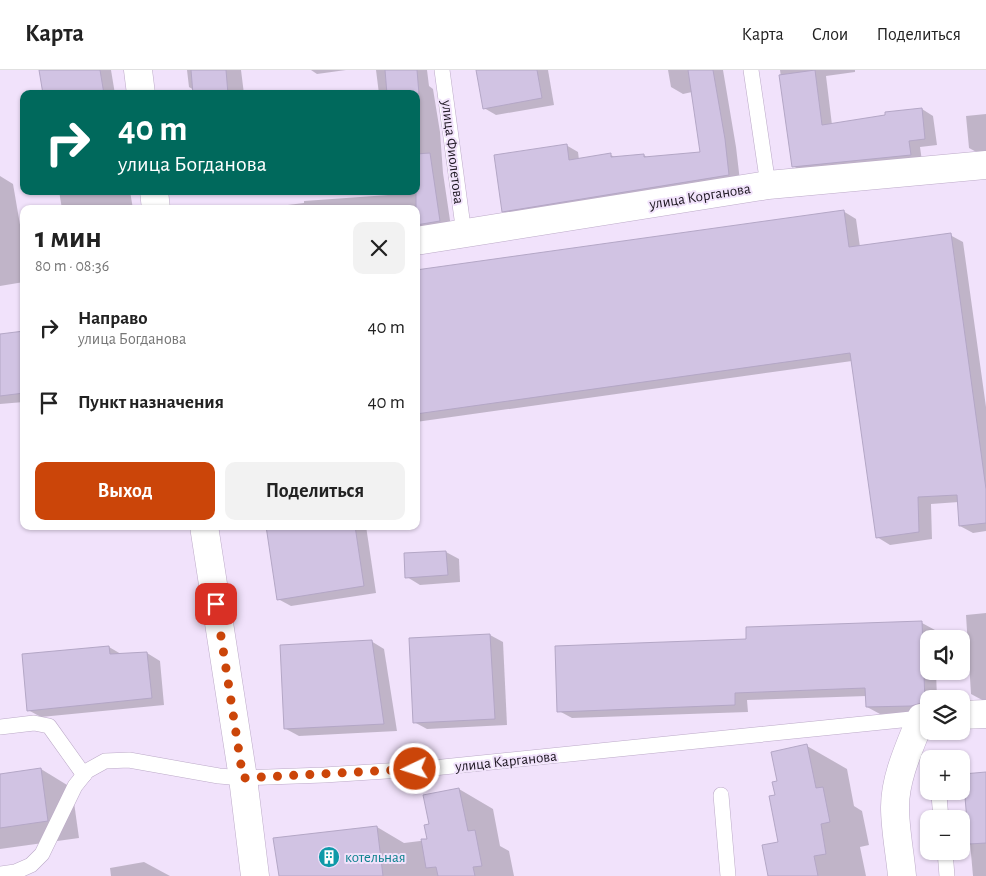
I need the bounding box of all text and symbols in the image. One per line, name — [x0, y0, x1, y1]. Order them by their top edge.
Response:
text: Карта — [25, 22, 84, 46]
text: Карта — [742, 26, 784, 44]
text: Слои — [812, 26, 848, 44]
text: Поделиться — [876, 26, 961, 44]
street label: улица Фиолетова — [439, 98, 466, 205]
icon: right — [35, 110, 100, 175]
text: 40 m — [118, 112, 187, 147]
text: улица Богданова — [118, 153, 267, 175]
street label: улица Корганова — [647, 181, 752, 212]
button: close — [353, 222, 405, 274]
text: 1 мин — [35, 223, 102, 253]
text: 80 m · 08:36 — [35, 258, 109, 274]
text: Направо — [78, 309, 148, 328]
icon: right — [35, 314, 63, 342]
text: 40 m — [367, 318, 405, 337]
text: улица Богданова — [78, 331, 186, 347]
icon: arrive — [35, 389, 63, 417]
text: Пункт назначения — [78, 393, 224, 412]
text: 40 m — [367, 393, 405, 412]
button: Выход — [35, 462, 215, 520]
button: Поделиться — [225, 462, 405, 520]
pin — [195, 583, 237, 625]
icon: arrive — [202, 590, 230, 618]
map controls — [920, 630, 970, 860]
button: sound — [920, 630, 970, 680]
button: layers — [920, 690, 970, 740]
position arrow — [388, 742, 440, 794]
street label: улица Карганова — [454, 749, 558, 774]
button: + — [920, 750, 970, 800]
button: − — [920, 810, 970, 860]
building icon: котельная — [317, 845, 341, 869]
place label: котельная — [345, 850, 406, 865]

